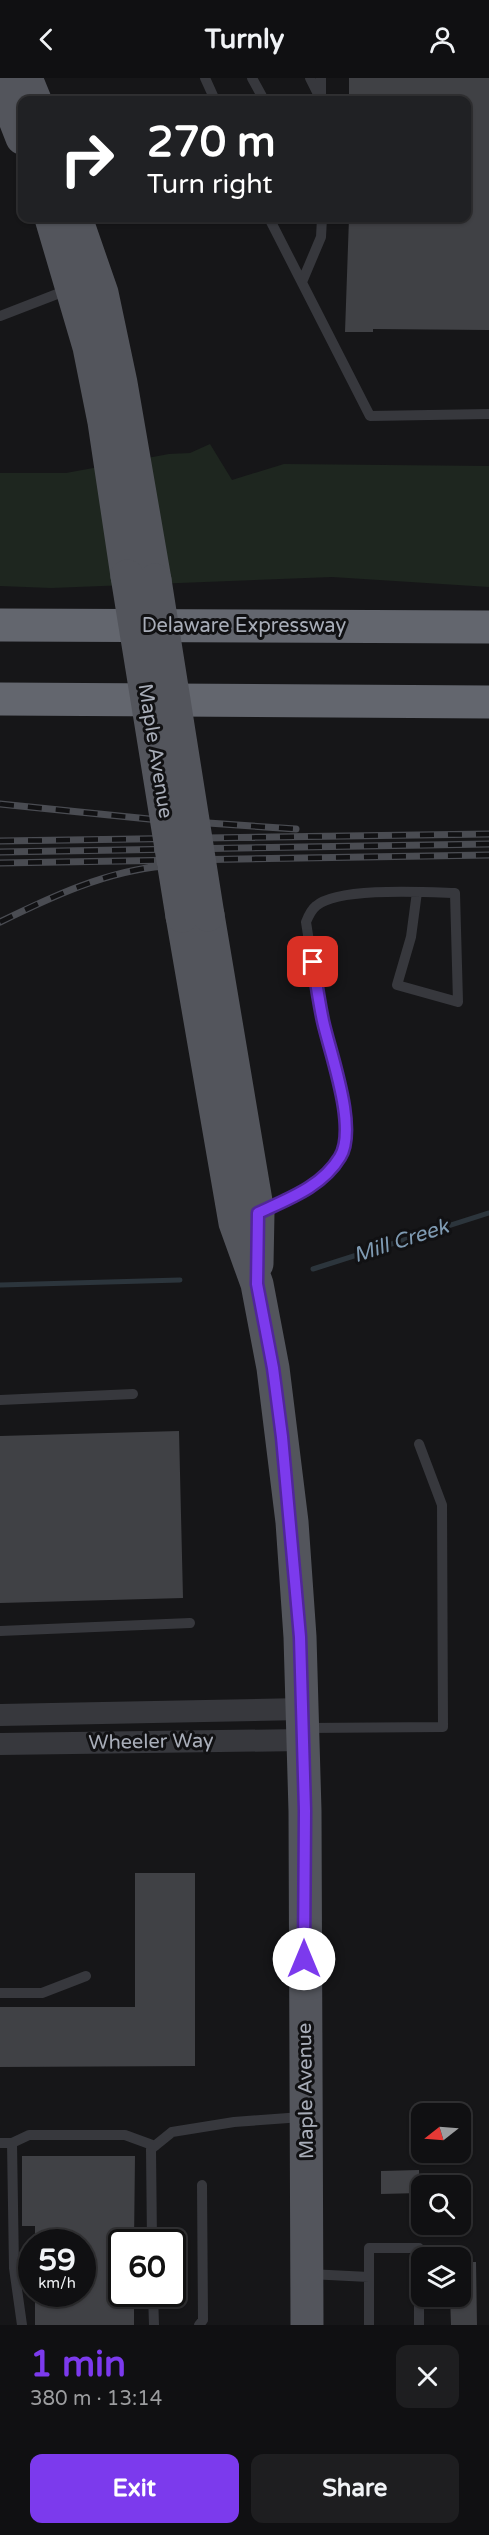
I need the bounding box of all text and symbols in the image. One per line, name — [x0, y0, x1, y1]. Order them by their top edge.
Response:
icon: back — [30, 23, 63, 56]
text: Turnly — [205, 23, 284, 56]
icon: person — [426, 23, 459, 56]
text: 270 m — [147, 117, 276, 168]
icon: right — [48, 120, 126, 198]
text: Turn right — [147, 168, 273, 201]
street label: Delaware Expressway — [142, 614, 346, 638]
street label: Maple Avenue — [132, 682, 178, 820]
pin — [287, 936, 338, 987]
icon: arrive — [296, 945, 329, 978]
water label: Mill Creek — [350, 1213, 453, 1268]
street label: Wheeler Way — [88, 1729, 214, 1755]
position arrow — [272, 1927, 336, 1991]
street label: Maple Avenue — [293, 2023, 319, 2159]
north arrow — [411, 2103, 471, 2163]
map controls — [411, 2103, 471, 2307]
button: search — [411, 2175, 471, 2235]
speed limit sign: 60 — [108, 2229, 186, 2307]
text: 59 — [38, 2242, 76, 2279]
button: layers — [411, 2247, 471, 2307]
text: km/h — [38, 2274, 76, 2292]
text: 1 min — [30, 2343, 126, 2386]
button: close — [396, 2345, 459, 2408]
text: 380 m · 13:14 — [30, 2387, 162, 2411]
button: Exit — [30, 2454, 239, 2523]
button: Share — [251, 2454, 459, 2523]

